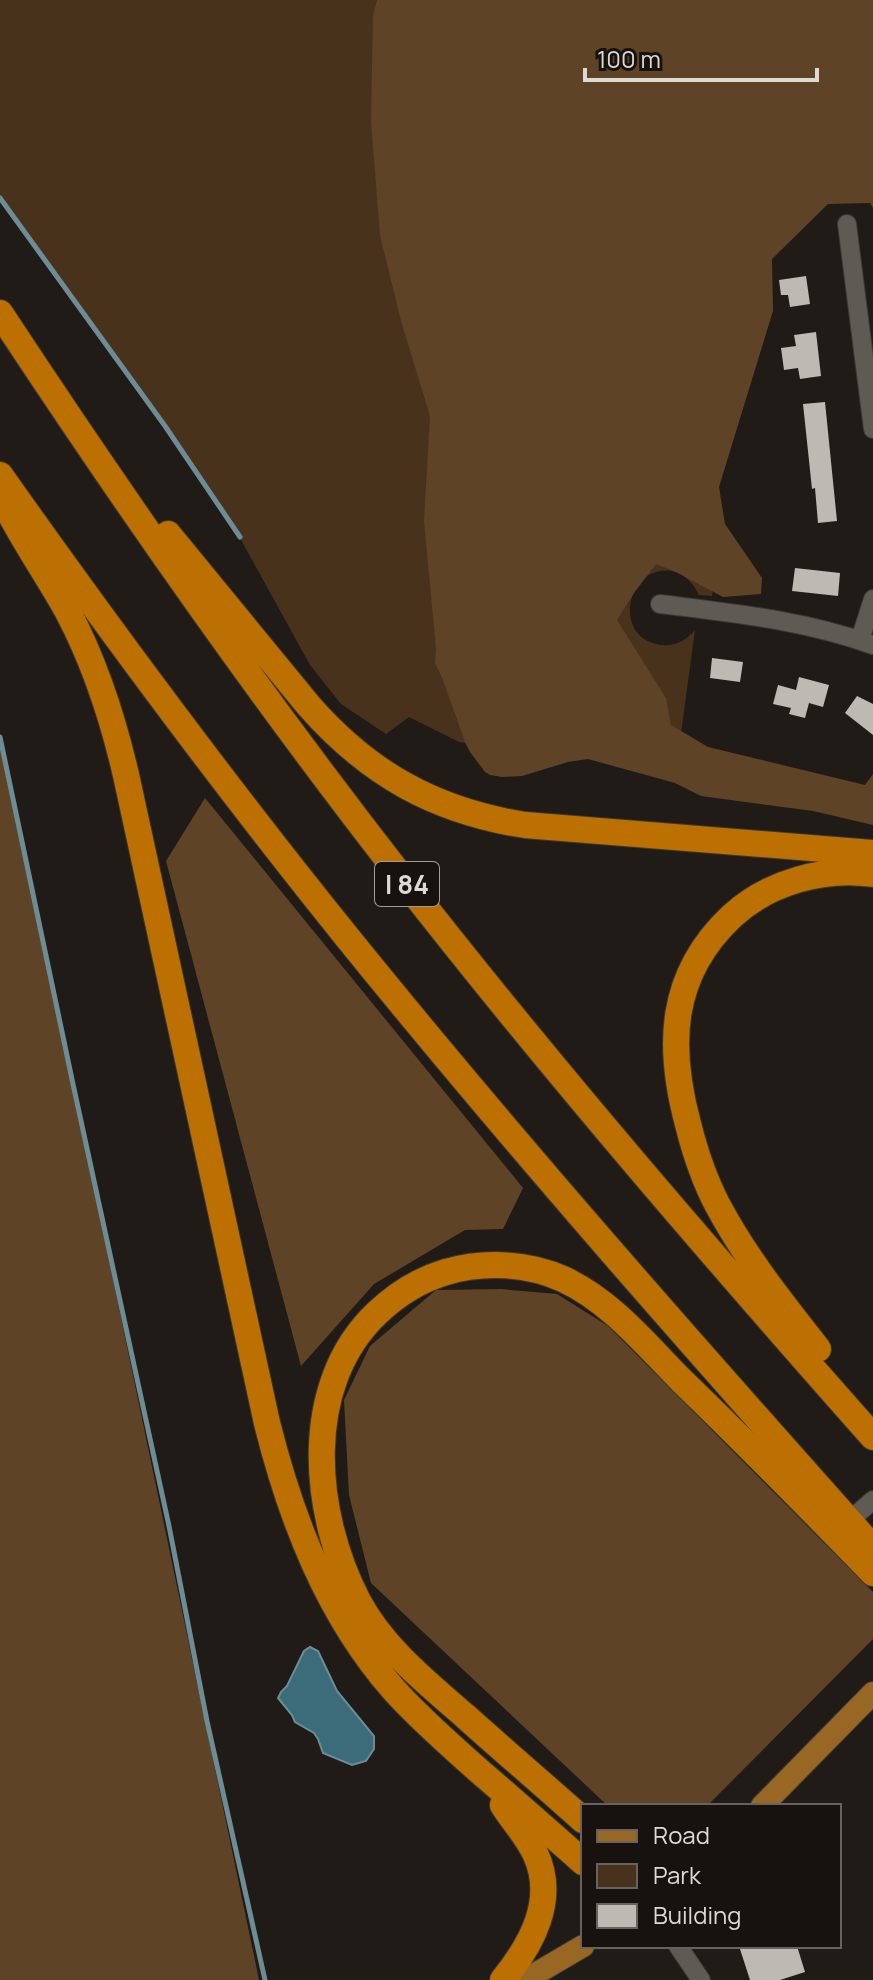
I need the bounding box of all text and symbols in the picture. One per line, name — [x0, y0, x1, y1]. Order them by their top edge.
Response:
scale bar — [585, 32, 817, 82]
text: 100 m — [597, 42, 661, 75]
road number: I 84 — [375, 862, 439, 906]
legend — [581, 1804, 841, 1948]
text: Road — [653, 1818, 710, 1851]
text: Park — [653, 1858, 702, 1891]
text: Building — [653, 1898, 741, 1931]

